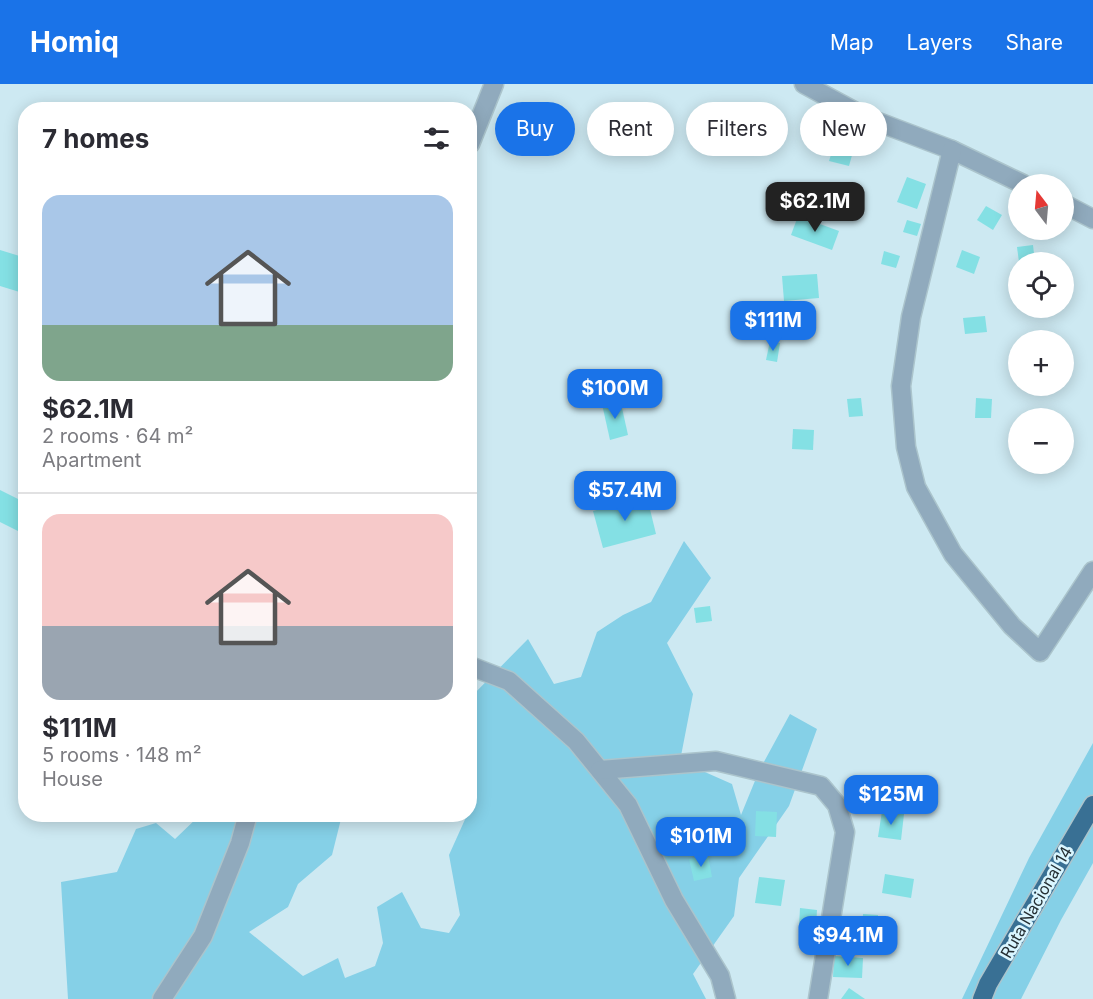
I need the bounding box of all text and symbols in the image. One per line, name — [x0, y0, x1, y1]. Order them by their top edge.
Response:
text: Homiq — [30, 25, 119, 59]
text: Map — [830, 30, 874, 55]
text: Layers — [907, 30, 973, 55]
text: Share — [1006, 30, 1063, 55]
chip: Buy — [495, 102, 575, 156]
chip: Rent — [587, 102, 674, 156]
chip: Filters — [686, 102, 788, 156]
chip: New — [800, 102, 887, 156]
icon: filters — [420, 122, 453, 155]
text: 7 homes — [42, 123, 149, 154]
north arrow — [1008, 174, 1074, 240]
map controls — [1008, 174, 1074, 474]
pin: $62.1M — [766, 182, 864, 233]
text: $62.1M — [780, 189, 850, 213]
icon: home — [194, 234, 302, 342]
button: locate — [1008, 252, 1074, 318]
pin: $111M — [731, 301, 815, 352]
text: $111M — [744, 308, 802, 332]
button: + — [1008, 330, 1074, 396]
pin: $100M — [573, 369, 657, 420]
text: $100M — [581, 376, 649, 400]
text: $62.1M — [42, 393, 134, 424]
button: − — [1008, 408, 1074, 474]
text: 2 rooms · 64 m² — [42, 424, 193, 448]
text: Apartment — [42, 448, 141, 472]
pin: $57.4M — [576, 471, 674, 522]
text: $57.4M — [588, 478, 662, 502]
icon: home — [194, 553, 302, 661]
text: $111M — [42, 712, 117, 743]
text: 5 rooms · 148 m² — [42, 743, 201, 767]
text: House — [42, 767, 103, 791]
pin: $125M — [849, 775, 933, 826]
text: $125M — [858, 782, 924, 806]
pin: $101M — [659, 817, 743, 868]
text: $101M — [670, 824, 732, 848]
street label: Ruta Nacional 14 — [996, 843, 1076, 961]
pin: $94.1M — [799, 916, 897, 967]
text: $94.1M — [812, 923, 884, 947]

